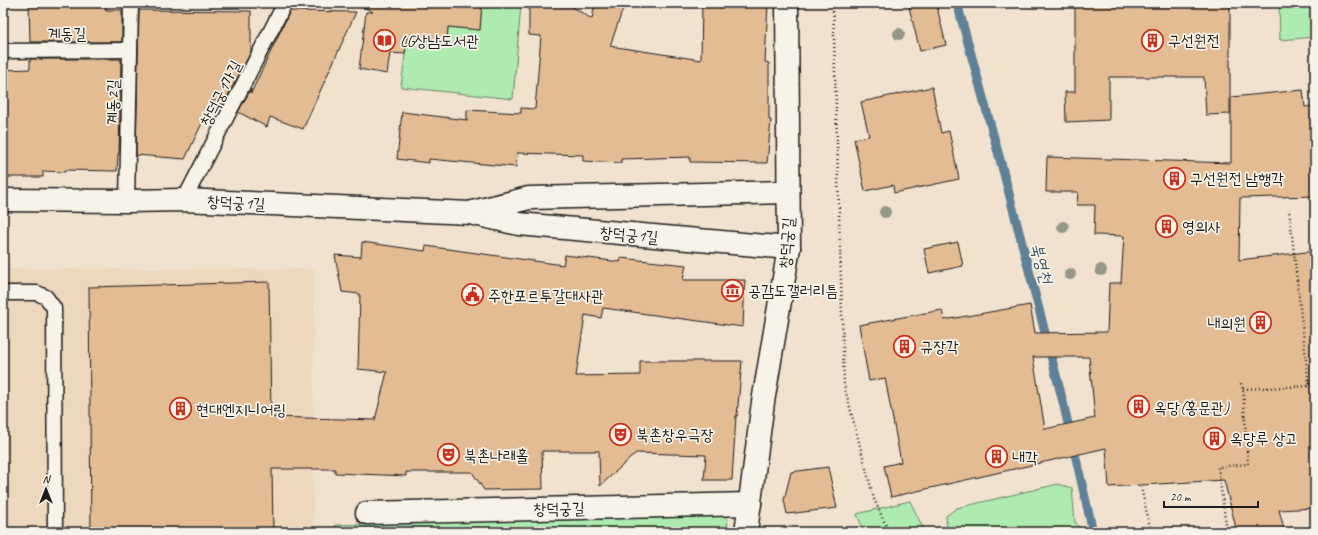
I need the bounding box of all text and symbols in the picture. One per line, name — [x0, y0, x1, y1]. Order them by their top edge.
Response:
street label: 계동길 — [48, 24, 86, 44]
library icon: LG상남도서관 — [372, 27, 398, 53]
building icon: 구선원전 — [1139, 27, 1165, 53]
place label: LG상남도서관 — [400, 31, 479, 51]
place label: 구선원전 — [1168, 31, 1220, 51]
street label: 창덕궁1가길 — [196, 57, 246, 130]
street label: 계동2길 — [103, 79, 123, 125]
building icon: 구선원전 남행각 — [1162, 165, 1188, 191]
place label: 구선원전 남행각 — [1190, 169, 1284, 189]
street label: 창덕궁1길 — [206, 191, 266, 215]
building icon: 영의사 — [1154, 213, 1180, 239]
street label: 창덕궁길 — [775, 217, 799, 269]
place label: 영의사 — [1182, 217, 1221, 237]
street label: 창덕궁1길 — [599, 222, 659, 248]
water label: 북영천 — [1026, 241, 1058, 288]
museum icon: 공감도갤러리틈 — [720, 277, 746, 303]
place label: 공감도갤러리틈 — [748, 281, 838, 301]
public building icon: 주한포르투갈대사관 — [459, 282, 485, 308]
place label: 주한포르투갈대사관 — [488, 286, 604, 306]
building icon: 내의원 — [1248, 310, 1274, 336]
place label: 내의원 — [1207, 314, 1246, 334]
building icon: 규장각 — [892, 333, 918, 359]
place label: 규장각 — [920, 337, 959, 357]
building icon: 옥당(홍문관) — [1125, 394, 1151, 420]
building icon: 현대엔지니어링 — [168, 396, 194, 422]
place label: 옥당(홍문관) — [1154, 398, 1230, 418]
place label: 현대엔지니어링 — [196, 400, 286, 420]
theatre icon: 북촌창우극장 — [607, 421, 633, 447]
place label: 북촌창우극장 — [636, 425, 713, 445]
building icon: 옥당루 상고 — [1201, 425, 1227, 451]
place label: 옥당루 상고 — [1230, 429, 1298, 449]
theatre icon: 북촌나래홀 — [436, 442, 462, 468]
building icon: 내각 — [983, 444, 1009, 470]
place label: 북촌나래홀 — [464, 446, 529, 466]
place label: 내각 — [1012, 448, 1038, 468]
north arrow — [26, 469, 66, 509]
text: N — [43, 472, 52, 486]
scale bar — [1164, 483, 1258, 509]
text: 20 m — [1170, 489, 1192, 505]
street label: 창덕궁길 — [533, 499, 585, 519]

